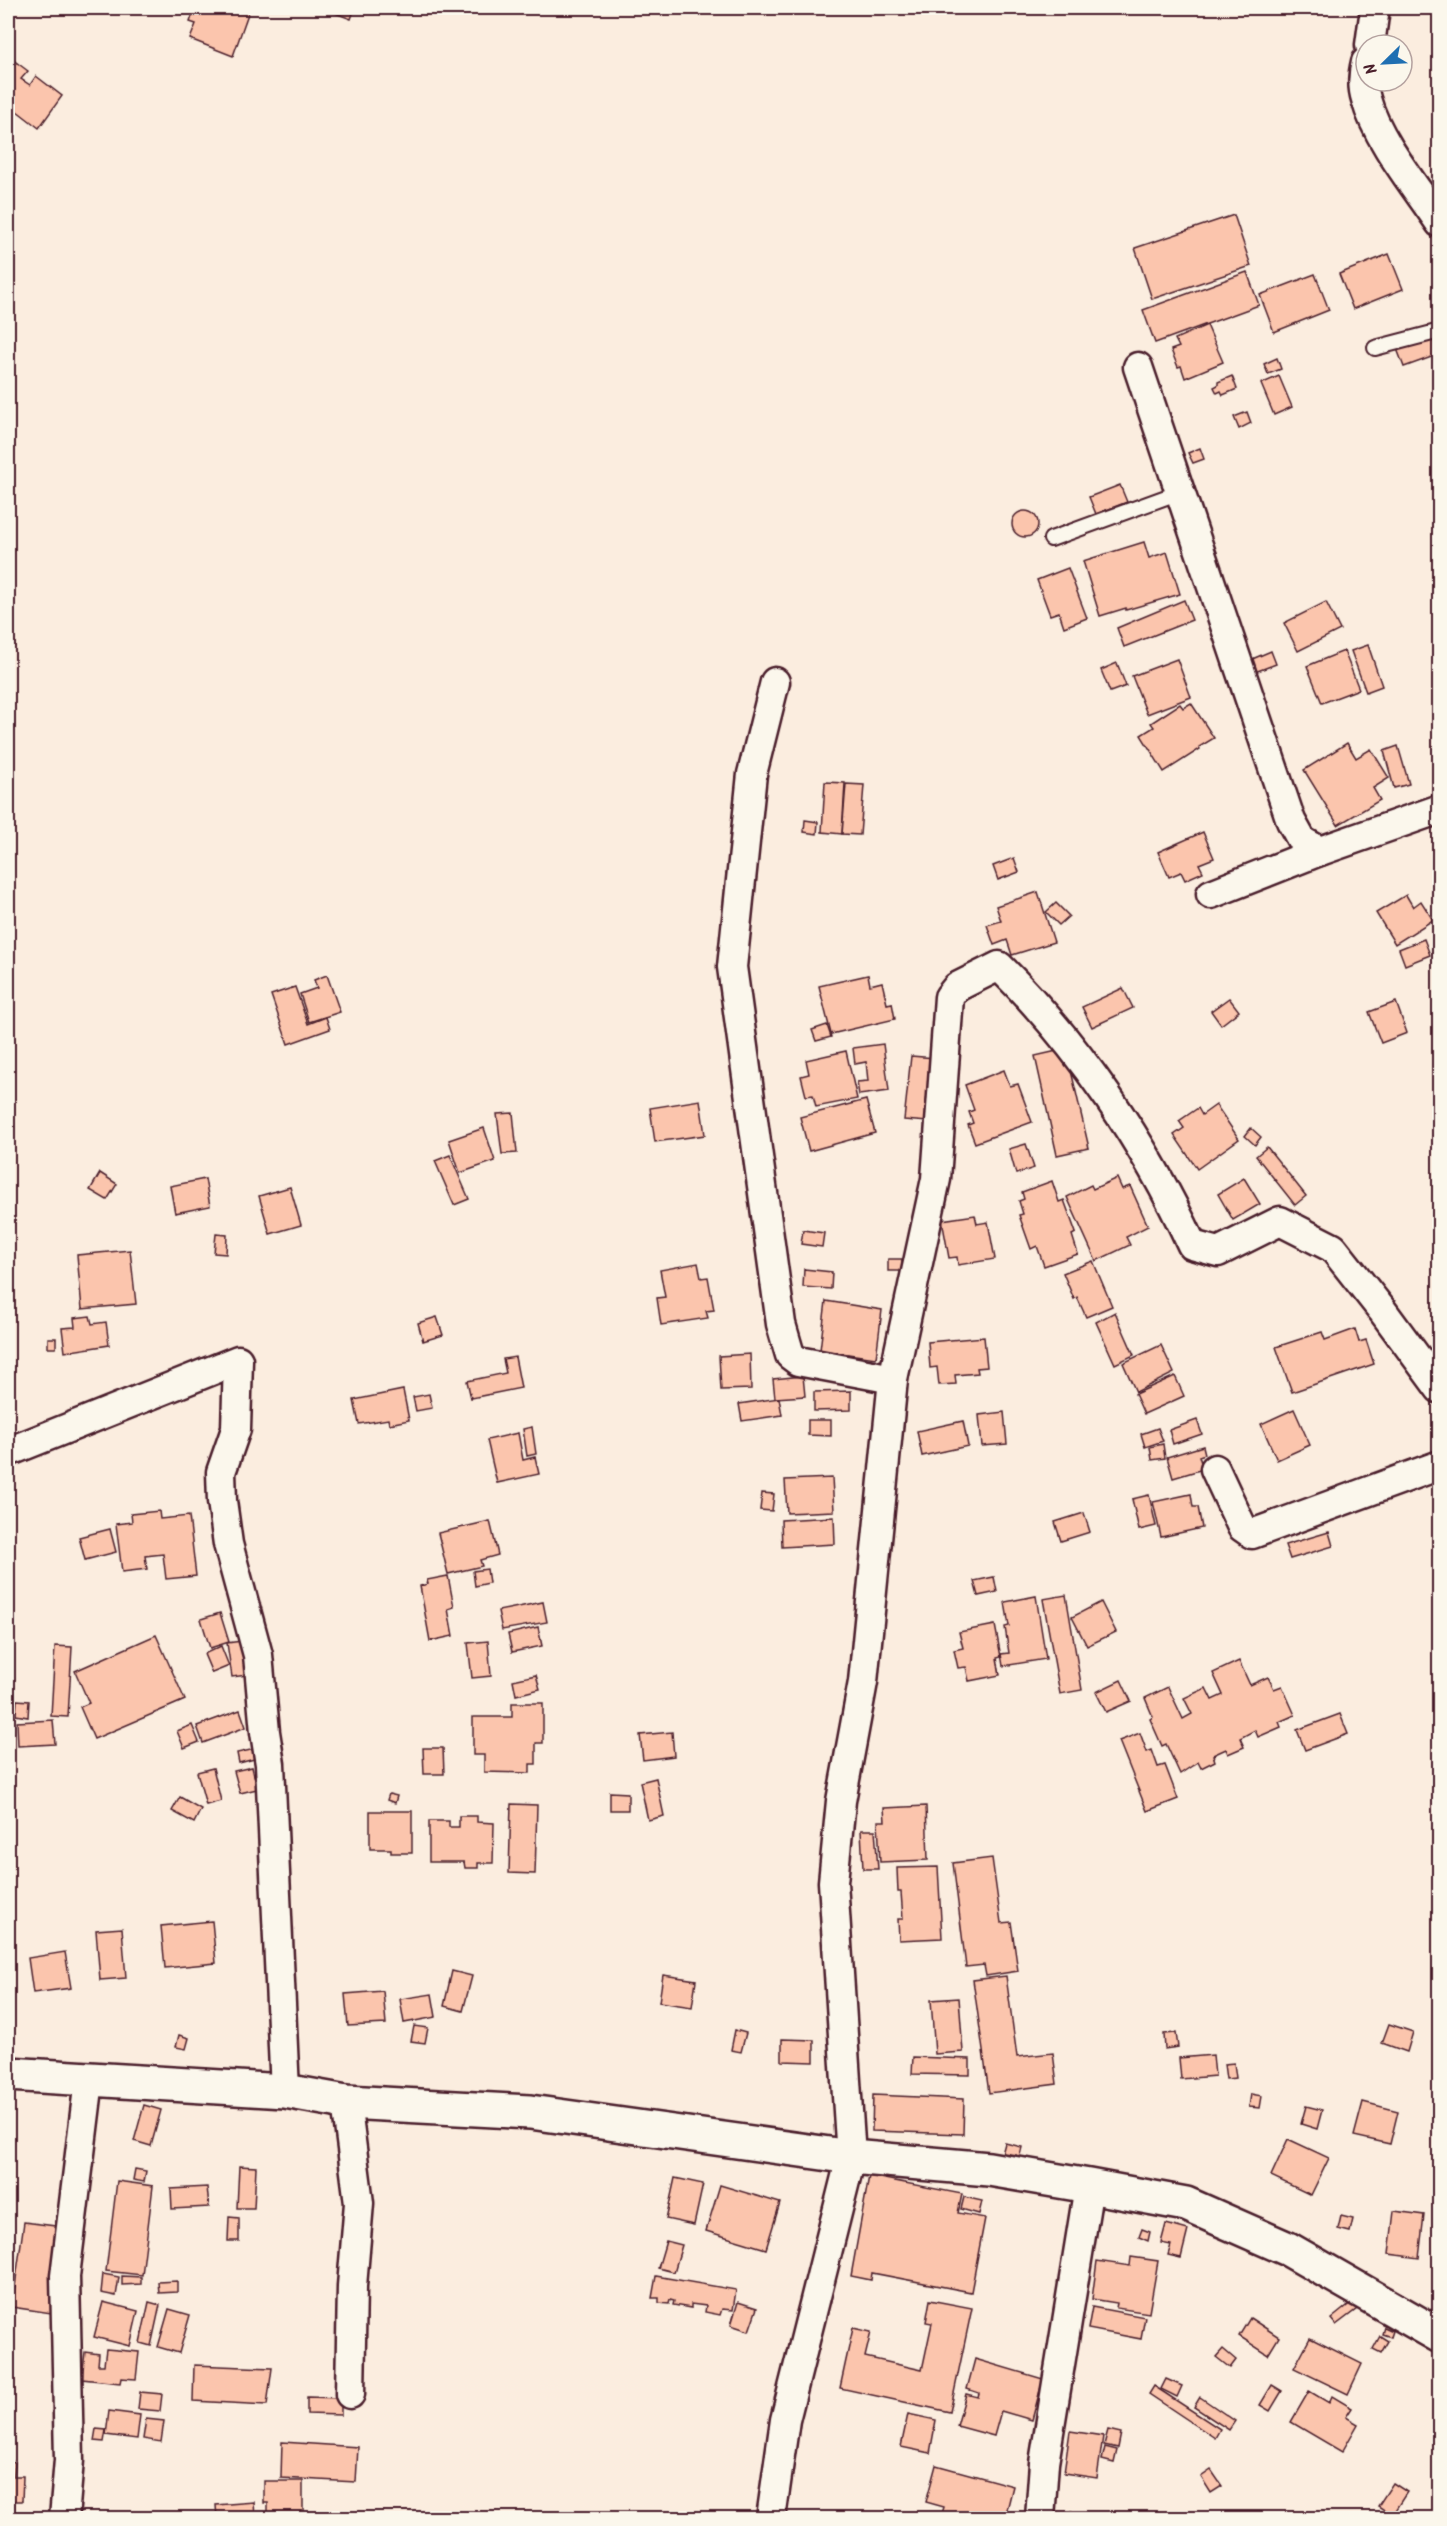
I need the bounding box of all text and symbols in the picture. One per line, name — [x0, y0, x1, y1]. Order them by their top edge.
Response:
north arrow — [1354, 33, 1414, 93]
text: N — [1358, 59, 1385, 78]

